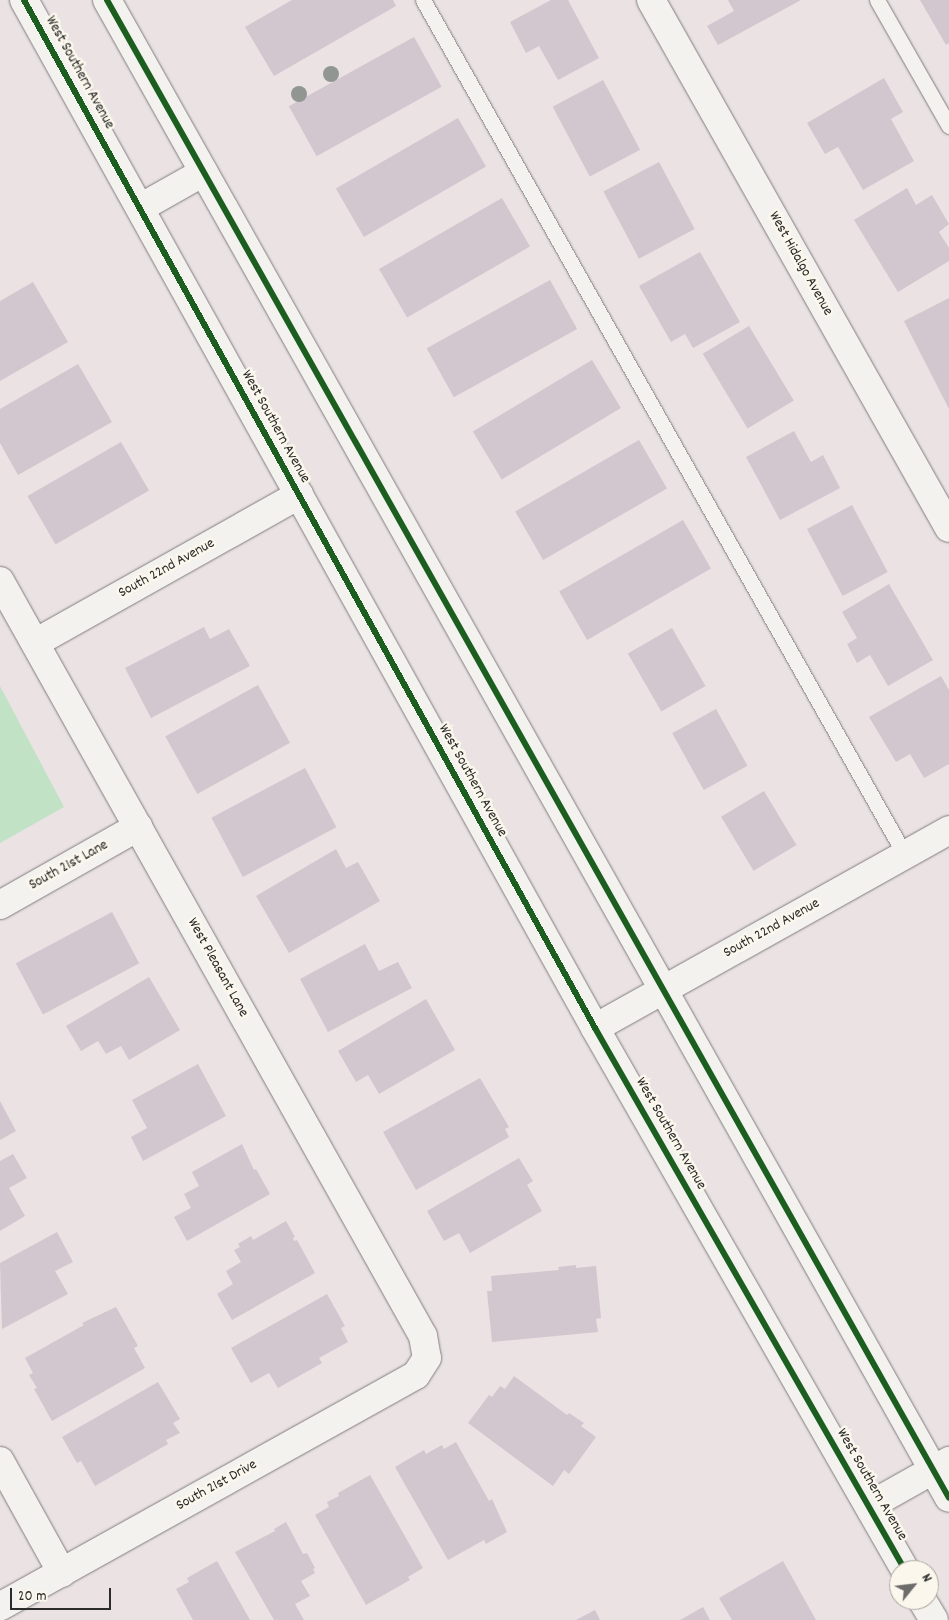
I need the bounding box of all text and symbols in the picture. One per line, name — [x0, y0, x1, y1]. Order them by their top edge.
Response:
street label: West Southern Avenue — [41, 13, 117, 133]
street label: West Hidalgo Avenue — [764, 209, 836, 319]
street label: West Southern Avenue — [237, 367, 313, 487]
street label: South 22nd Avenue — [116, 535, 218, 603]
street label: West Southern Avenue — [434, 721, 510, 841]
street label: South 21st Lane — [26, 837, 112, 895]
street label: South 22nd Avenue — [721, 895, 823, 963]
street label: West Pleasant Lane — [182, 915, 252, 1021]
street label: West Southern Avenue — [631, 1075, 709, 1193]
street label: West Southern Avenue — [832, 1426, 910, 1544]
street label: South 21st Drive — [173, 1456, 261, 1516]
north arrow — [889, 1560, 939, 1610]
text: N — [916, 1570, 937, 1586]
scale bar — [12, 1578, 114, 1610]
text: 20 m — [18, 1586, 46, 1608]

